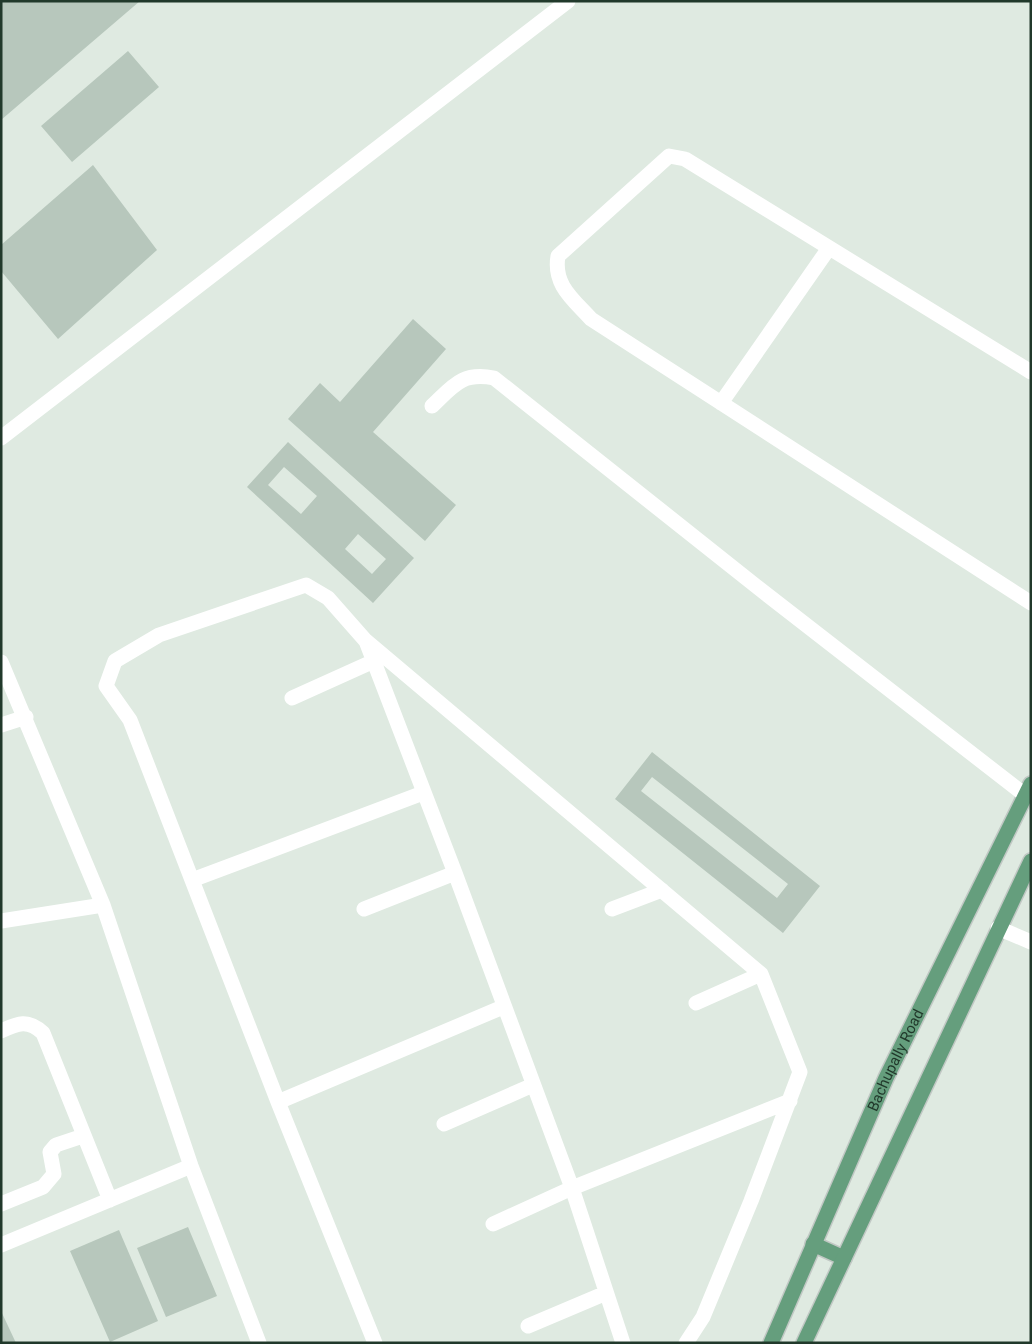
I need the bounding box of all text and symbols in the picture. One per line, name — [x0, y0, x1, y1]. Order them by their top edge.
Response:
street label: Bachupally Road — [864, 1006, 928, 1114]

